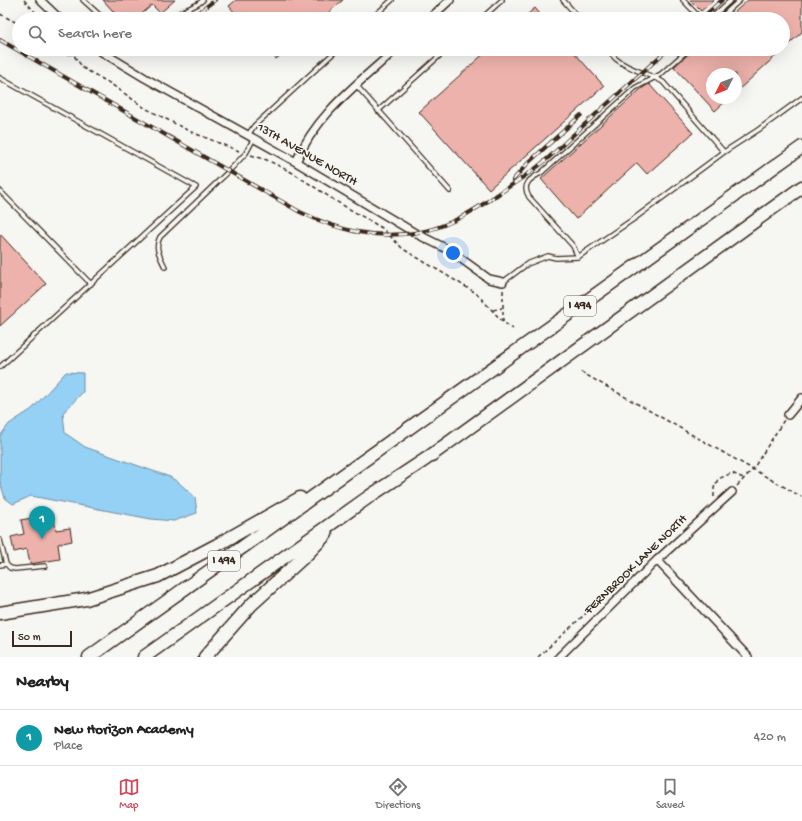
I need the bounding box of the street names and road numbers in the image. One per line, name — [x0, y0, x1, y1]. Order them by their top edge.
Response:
street label: 13TH AVENUE NORTH — [253, 120, 360, 190]
road number: I 494 — [564, 296, 596, 316]
street label: FERNBROOK LANE NORTH — [581, 512, 691, 619]
road number: I 494 — [208, 551, 240, 571]

